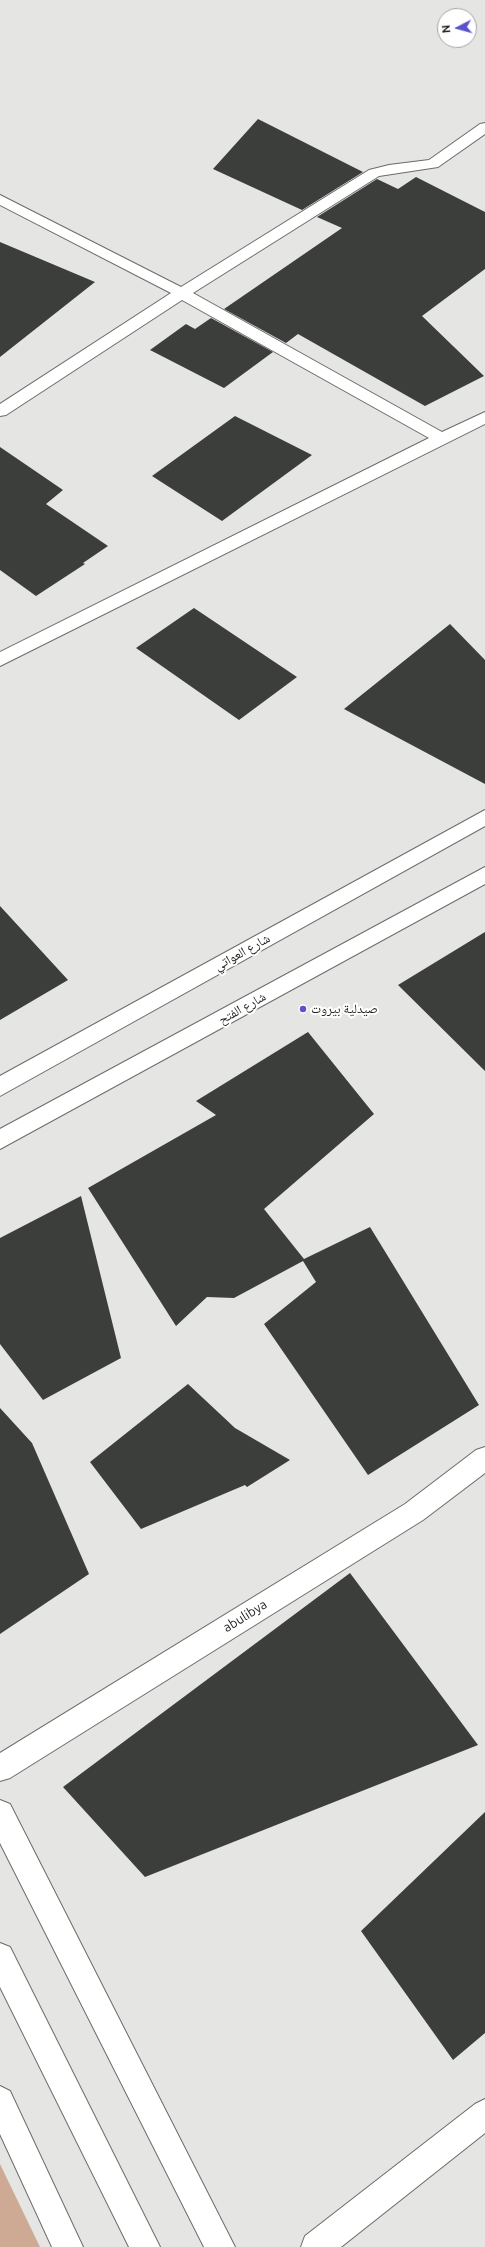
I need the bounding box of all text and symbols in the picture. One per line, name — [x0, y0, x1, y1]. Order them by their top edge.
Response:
north arrow — [437, 8, 477, 48]
text: N — [440, 24, 452, 34]
street label: شارع العواتي — [211, 930, 273, 974]
street label: شارع الفتح — [216, 989, 268, 1027]
place label: صيدلية بيروت — [311, 1001, 378, 1017]
marker: صيدلية بيروت — [298, 1004, 308, 1014]
street label: abulibya — [220, 1596, 270, 1636]

